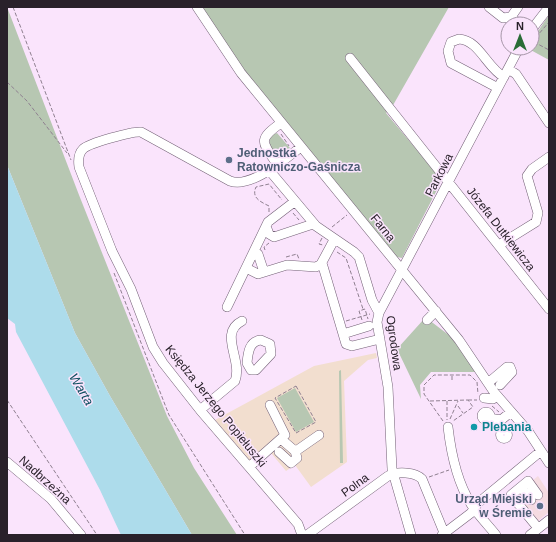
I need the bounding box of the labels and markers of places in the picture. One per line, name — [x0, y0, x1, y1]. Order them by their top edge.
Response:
place label: Jednostka Ratowniczo-Gaśnicza — [237, 146, 361, 174]
marker: Jednostka Ratowniczo-Gaśnicza — [224, 155, 234, 165]
place label: Plebania — [482, 420, 532, 434]
marker: Plebania — [469, 422, 479, 432]
place label: Urząd Miejski w Śremie — [455, 492, 532, 520]
marker: Urząd Miejski w Śremie — [535, 501, 545, 511]

